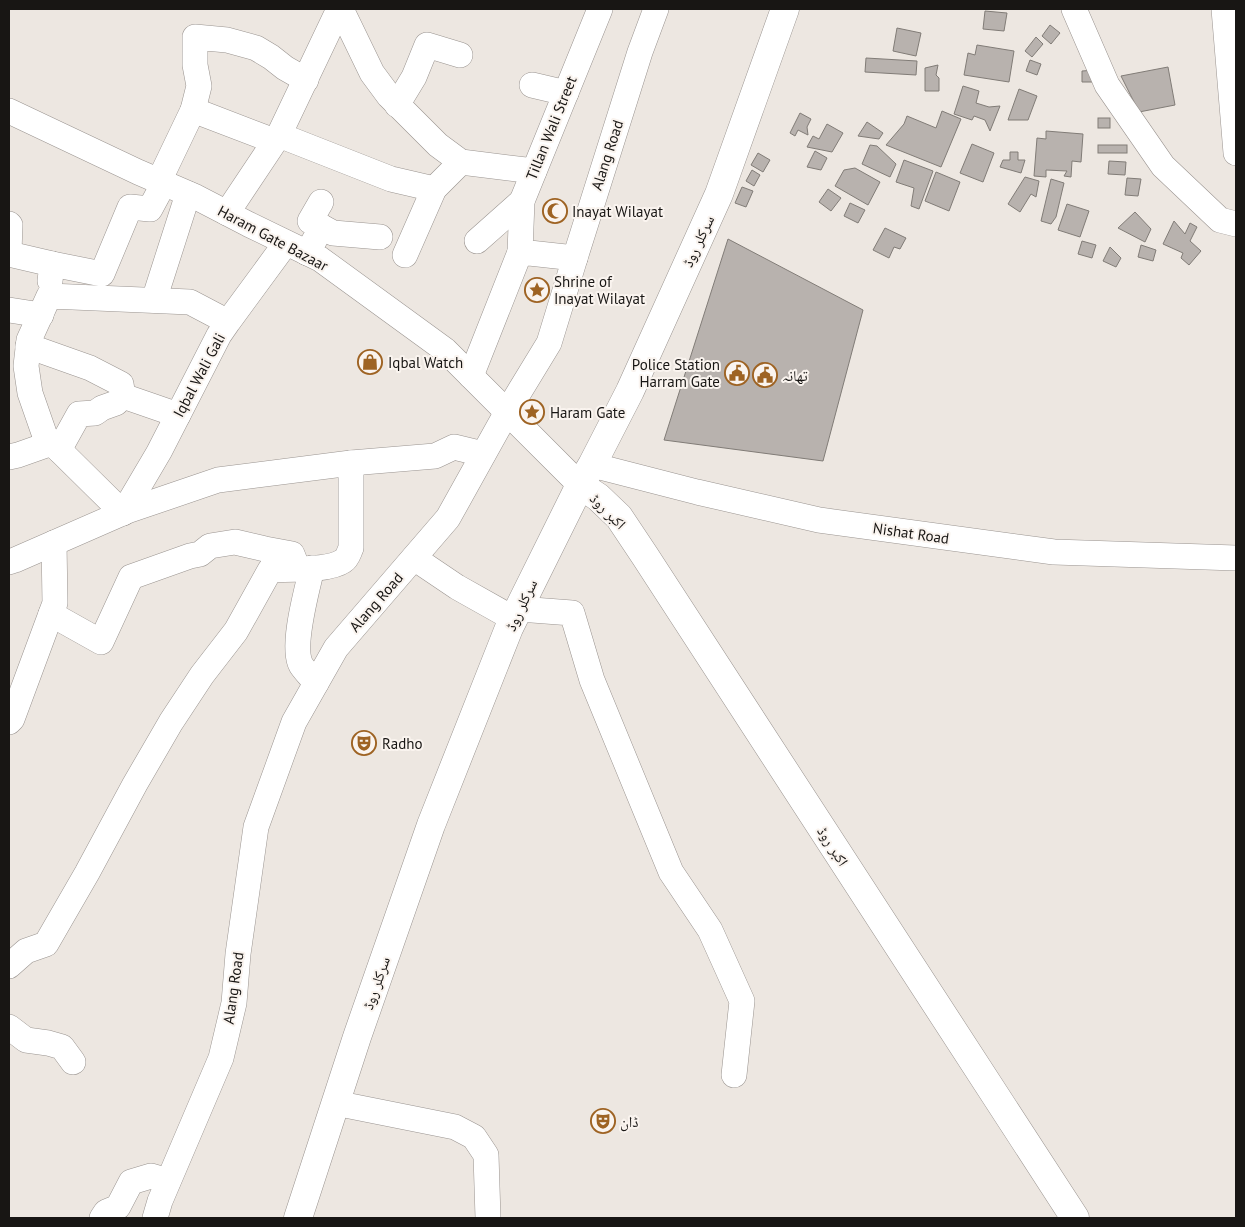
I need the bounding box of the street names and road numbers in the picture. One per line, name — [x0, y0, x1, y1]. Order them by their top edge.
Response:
street label: Tillan Wali Street — [522, 73, 580, 183]
street label: Alang Road — [587, 118, 627, 192]
street label: Haram Gate Bazaar — [215, 201, 331, 275]
street label: سرکلر روڈ — [678, 212, 718, 270]
street label: Iqbal Wali Gali — [169, 330, 229, 420]
street label: اکبر روڈ — [586, 489, 630, 533]
street label: Nishat Road — [872, 518, 950, 548]
street label: Alang Road — [345, 568, 407, 636]
street label: سرکلر روڈ — [501, 576, 541, 634]
street label: اکبر روڈ — [813, 823, 853, 869]
street label: Alang Road — [219, 951, 247, 1025]
street label: سرکلر روڈ — [358, 954, 394, 1012]

